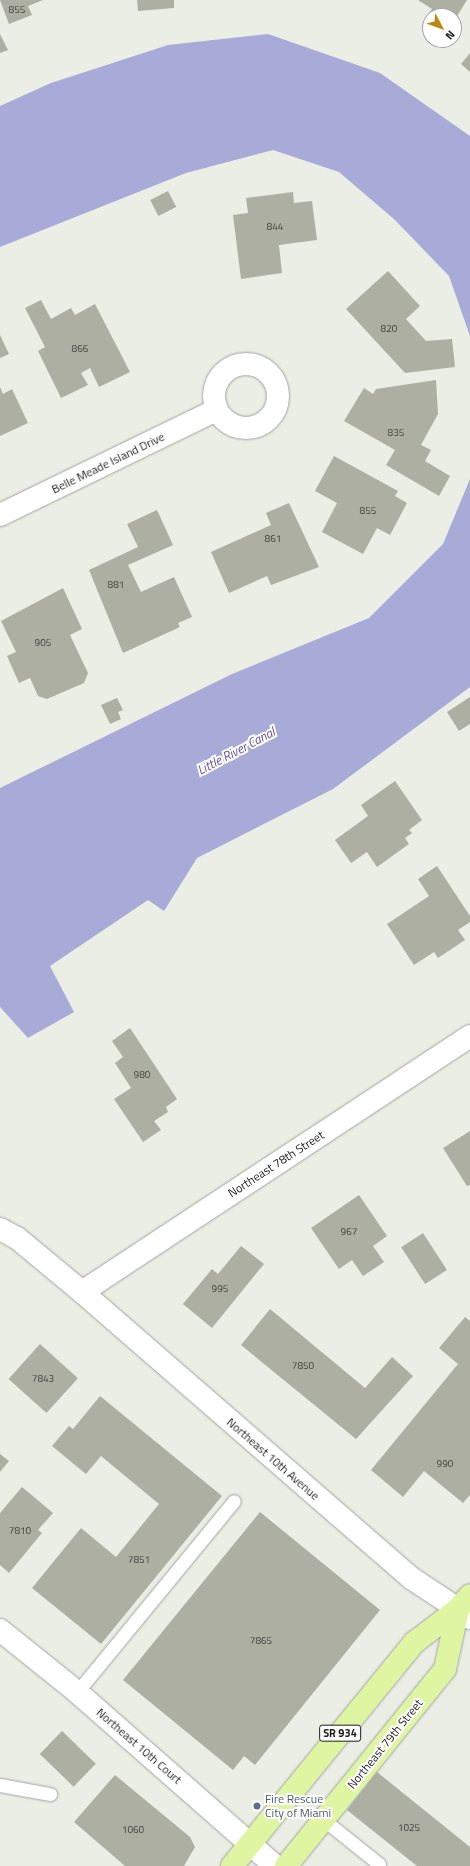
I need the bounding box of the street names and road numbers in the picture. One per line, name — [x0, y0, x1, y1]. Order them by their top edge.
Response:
street label: Belle Meade Island Drive — [49, 429, 167, 497]
street label: Northeast 78th Street — [225, 1128, 327, 1200]
street label: Northeast 10th Avenue — [224, 1415, 322, 1503]
street label: Northeast 79th Street — [344, 1696, 426, 1792]
street label: Northeast 10th Court — [94, 1705, 184, 1787]
road number: SR 934 — [319, 1724, 361, 1742]

